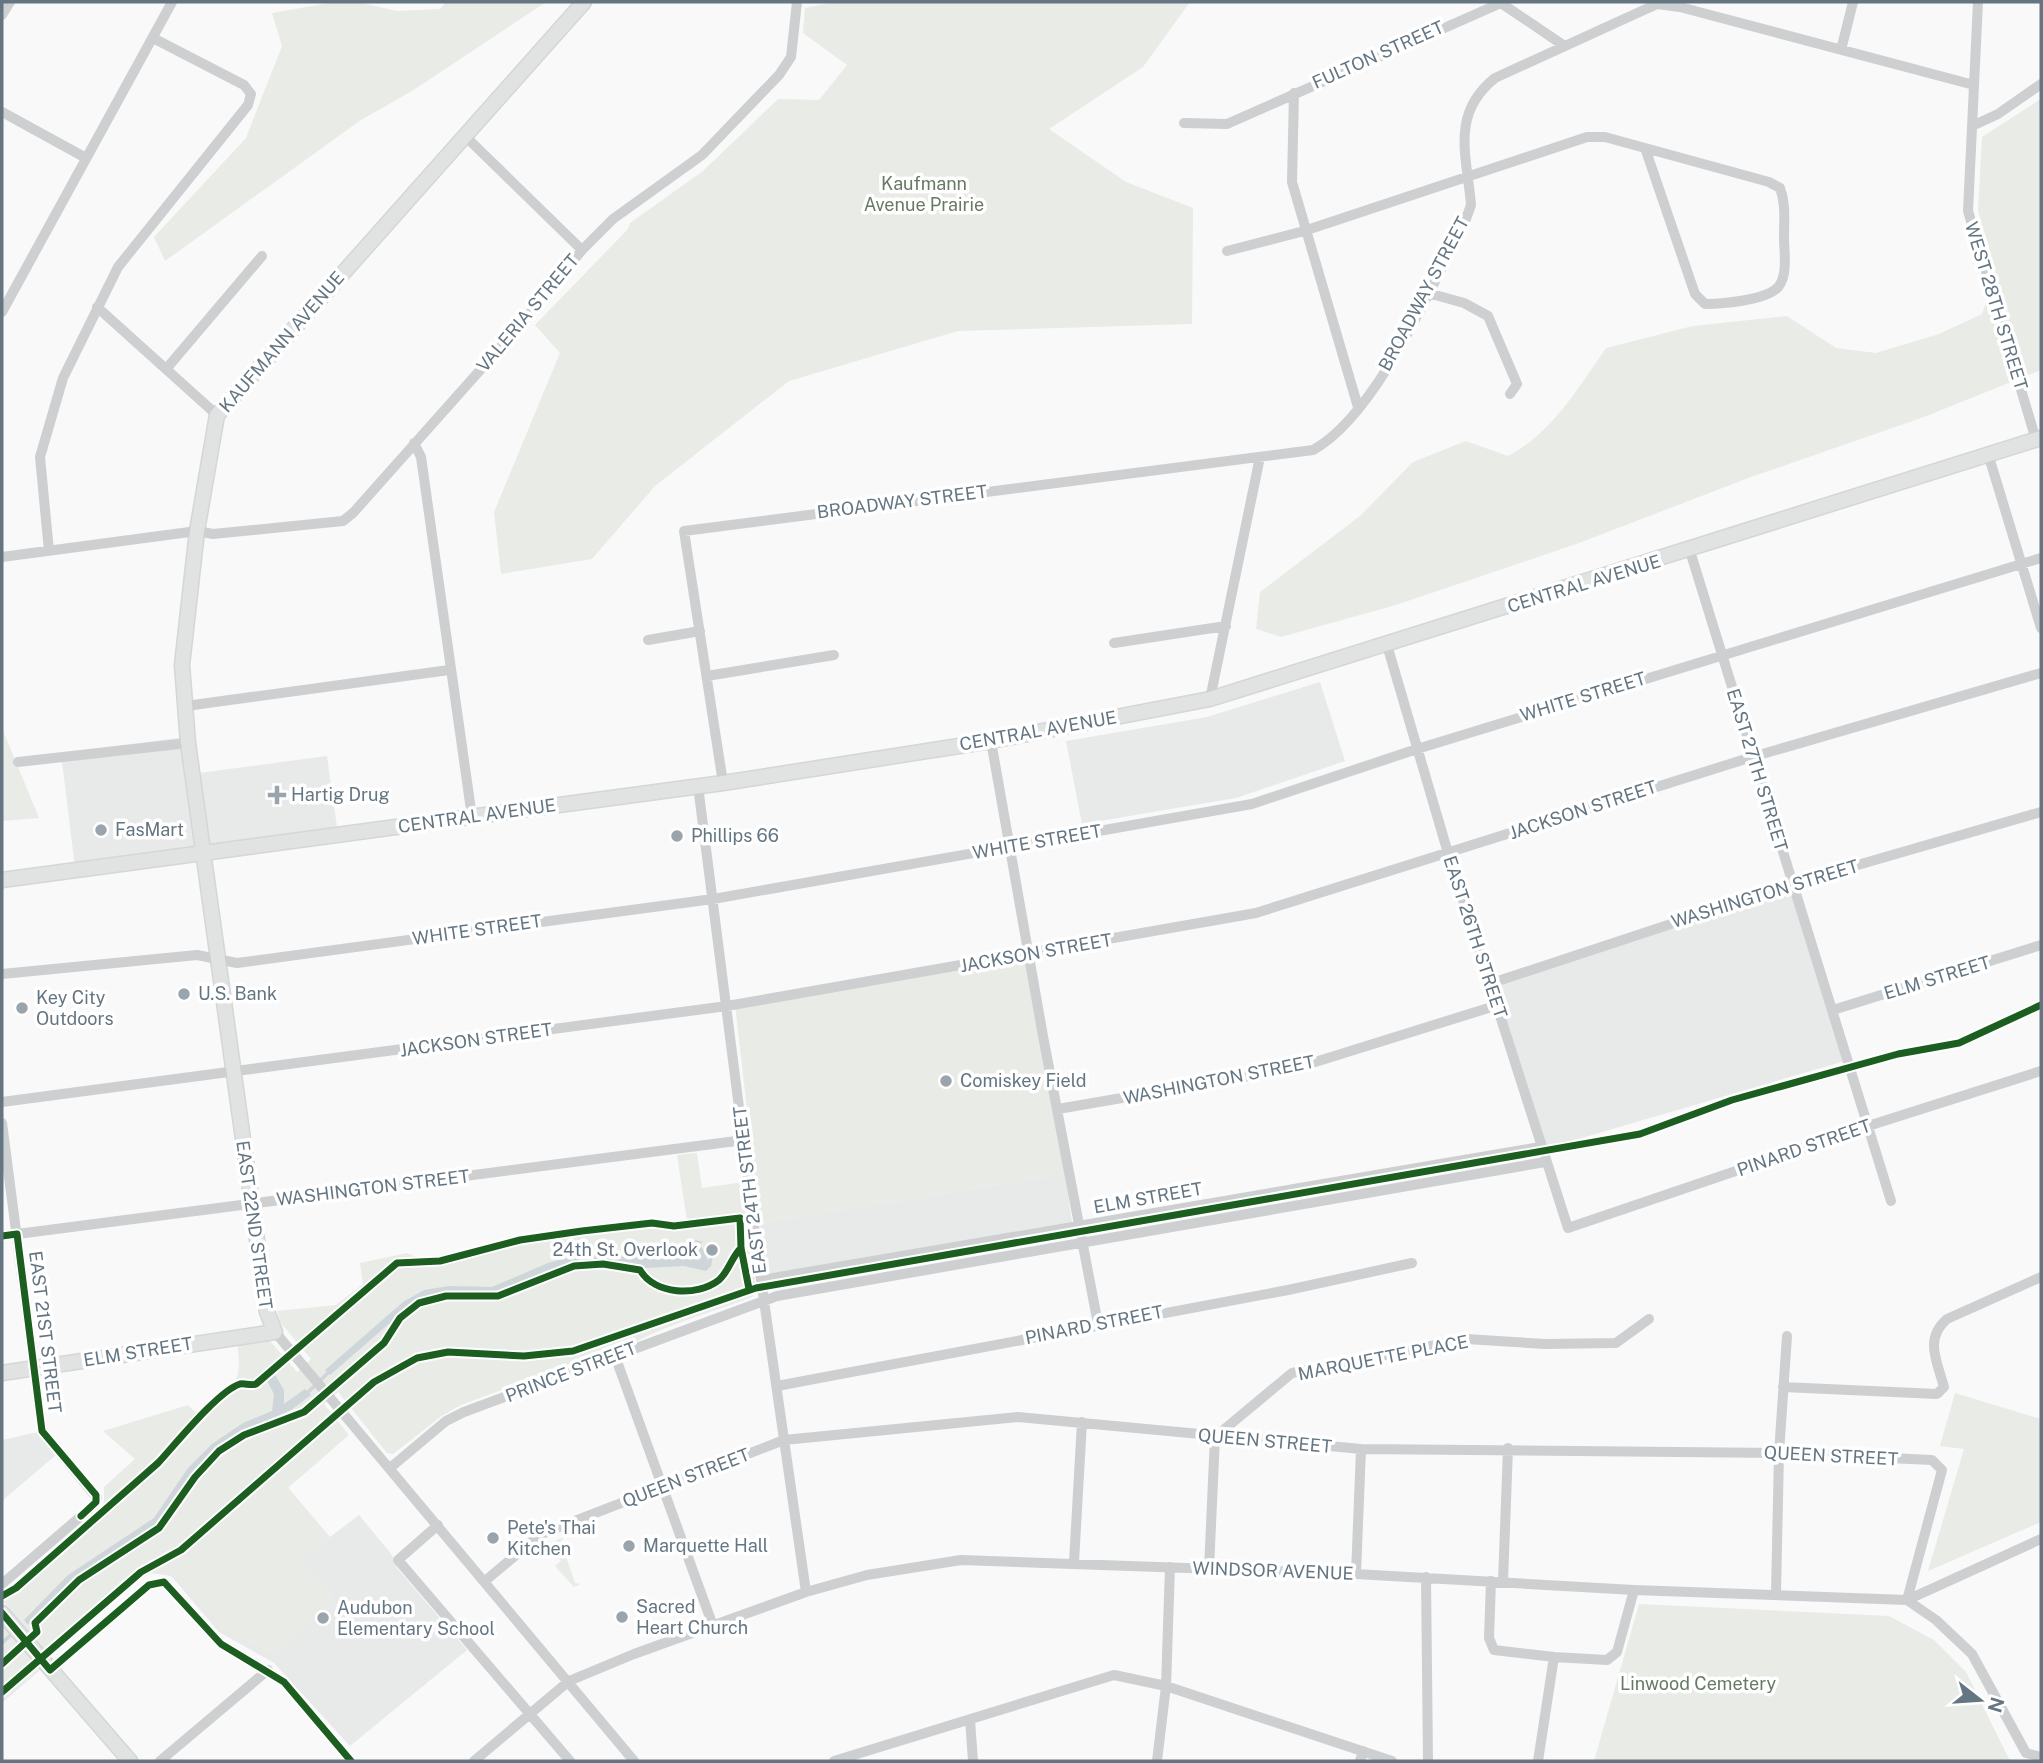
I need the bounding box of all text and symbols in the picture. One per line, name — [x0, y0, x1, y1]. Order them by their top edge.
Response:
street label: FULTON STREET — [1309, 16, 1447, 93]
park label: Kaufmann Avenue Prairie — [864, 173, 984, 215]
street label: BROADWAY STREET — [1374, 213, 1473, 374]
street label: WEST 28TH STREET — [1961, 219, 2032, 393]
street label: VALERIA STREET — [472, 249, 583, 376]
street label: KAUFMANN AVENUE — [215, 267, 348, 416]
street label: BROADWAY STREET — [816, 481, 989, 522]
street label: CENTRAL AVENUE — [1505, 550, 1663, 617]
street label: WHITE STREET — [1517, 667, 1649, 726]
street label: EAST 27TH STREET — [1723, 686, 1792, 854]
street label: CENTRAL AVENUE — [958, 706, 1118, 755]
street label: JACKSON STREET — [1507, 776, 1659, 843]
place label: Hartig Drug — [291, 784, 390, 805]
marker: Hartig Drug — [269, 787, 285, 803]
street label: CENTRAL AVENUE — [397, 794, 557, 837]
place label: FasMart — [115, 819, 184, 840]
street label: WHITE STREET — [971, 820, 1103, 863]
marker: FasMart — [93, 822, 109, 838]
place label: Phillips 66 — [691, 825, 779, 846]
marker: Phillips 66 — [669, 828, 685, 844]
street label: EAST 26TH STREET — [1439, 853, 1512, 1021]
street label: WASHINGTON STREET — [1669, 855, 1861, 932]
street label: WHITE STREET — [411, 910, 543, 949]
street label: JACKSON STREET — [958, 929, 1114, 976]
street label: ELM STREET — [1881, 951, 1993, 1004]
place label: U.S. Bank — [198, 983, 277, 1004]
marker: U.S. Bank — [176, 986, 192, 1002]
place label: Key City Outdoors — [36, 987, 114, 1029]
marker: Key City Outdoors — [14, 1000, 30, 1016]
street label: JACKSON STREET — [398, 1018, 554, 1061]
street label: WASHINGTON STREET — [1122, 1051, 1317, 1108]
place label: Comiskey Field — [960, 1070, 1086, 1091]
marker: Comiskey Field — [938, 1073, 954, 1089]
street label: EAST 24TH STREET — [729, 1105, 770, 1275]
street label: PINARD STREET — [1734, 1115, 1874, 1180]
street label: EAST 22ND STREET — [232, 1139, 277, 1311]
street label: WASHINGTON STREET — [275, 1165, 471, 1210]
street label: ELM STREET — [1092, 1178, 1204, 1217]
place label: 24th St. Overlook — [552, 1239, 698, 1260]
marker: 24th St. Overlook — [704, 1242, 720, 1258]
street label: EAST 21ST STREET — [25, 1250, 66, 1415]
street label: PINARD STREET — [1023, 1301, 1165, 1348]
street label: MARQUETTE PLACE — [1296, 1331, 1470, 1384]
street label: ELM STREET — [82, 1332, 194, 1370]
street label: PRINCE STREET — [502, 1337, 639, 1406]
street label: QUEEN STREET — [1197, 1424, 1333, 1457]
street label: QUEEN STREET — [1763, 1441, 1899, 1470]
street label: QUEEN STREET — [619, 1444, 753, 1511]
place label: Pete's Thai Kitchen — [507, 1517, 596, 1559]
marker: Pete's Thai Kitchen — [485, 1530, 501, 1546]
place label: Marquette Hall — [643, 1535, 768, 1556]
marker: Marquette Hall — [621, 1538, 637, 1554]
street label: WINDSOR AVENUE — [1192, 1557, 1354, 1584]
place label: Sacred Heart Church — [636, 1596, 748, 1638]
place label: Audubon Elementary School — [337, 1597, 495, 1639]
marker: Sacred Heart Church — [614, 1609, 630, 1625]
marker: Audubon Elementary School — [315, 1610, 331, 1626]
north arrow — [1945, 1665, 2015, 1735]
park label: Linwood Cemetery — [1620, 1673, 1776, 1694]
text: N — [1984, 1695, 2009, 1715]

